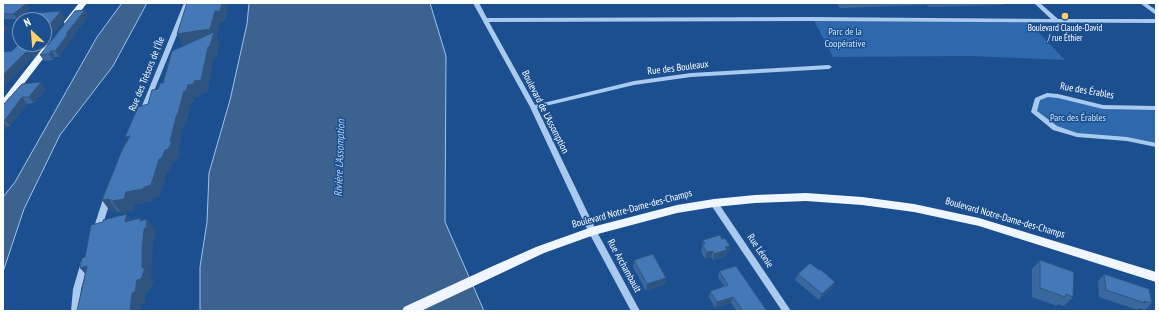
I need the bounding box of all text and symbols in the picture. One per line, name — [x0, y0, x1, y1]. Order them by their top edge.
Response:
marker: Boulevard Claude-David / rue Éthier — [1060, 11, 1070, 21]
north arrow — [12, 12, 52, 52]
text: N — [21, 15, 33, 30]
place label: Boulevard Claude-David / rue Éthier — [1028, 23, 1102, 44]
park label: Parc de la Coopérative — [824, 26, 866, 50]
street label: Rue des Trésors de l'Île — [127, 35, 167, 113]
street label: Rue des Bouleaux — [647, 58, 709, 78]
street label: Boulevard de L'Assomption — [519, 68, 571, 156]
street label: Rue des Érables — [1059, 80, 1115, 102]
park label: Parc des Érables — [1050, 112, 1106, 124]
water label: Rivière L'Assomption — [332, 119, 348, 197]
street label: Boulevard Notre-Dame-des-Champs — [571, 187, 693, 231]
street label: Boulevard Notre-Dame-des-Champs — [944, 195, 1066, 241]
street label: Rue Léonie — [744, 232, 776, 270]
street label: Rue Archambault — [604, 237, 644, 295]

